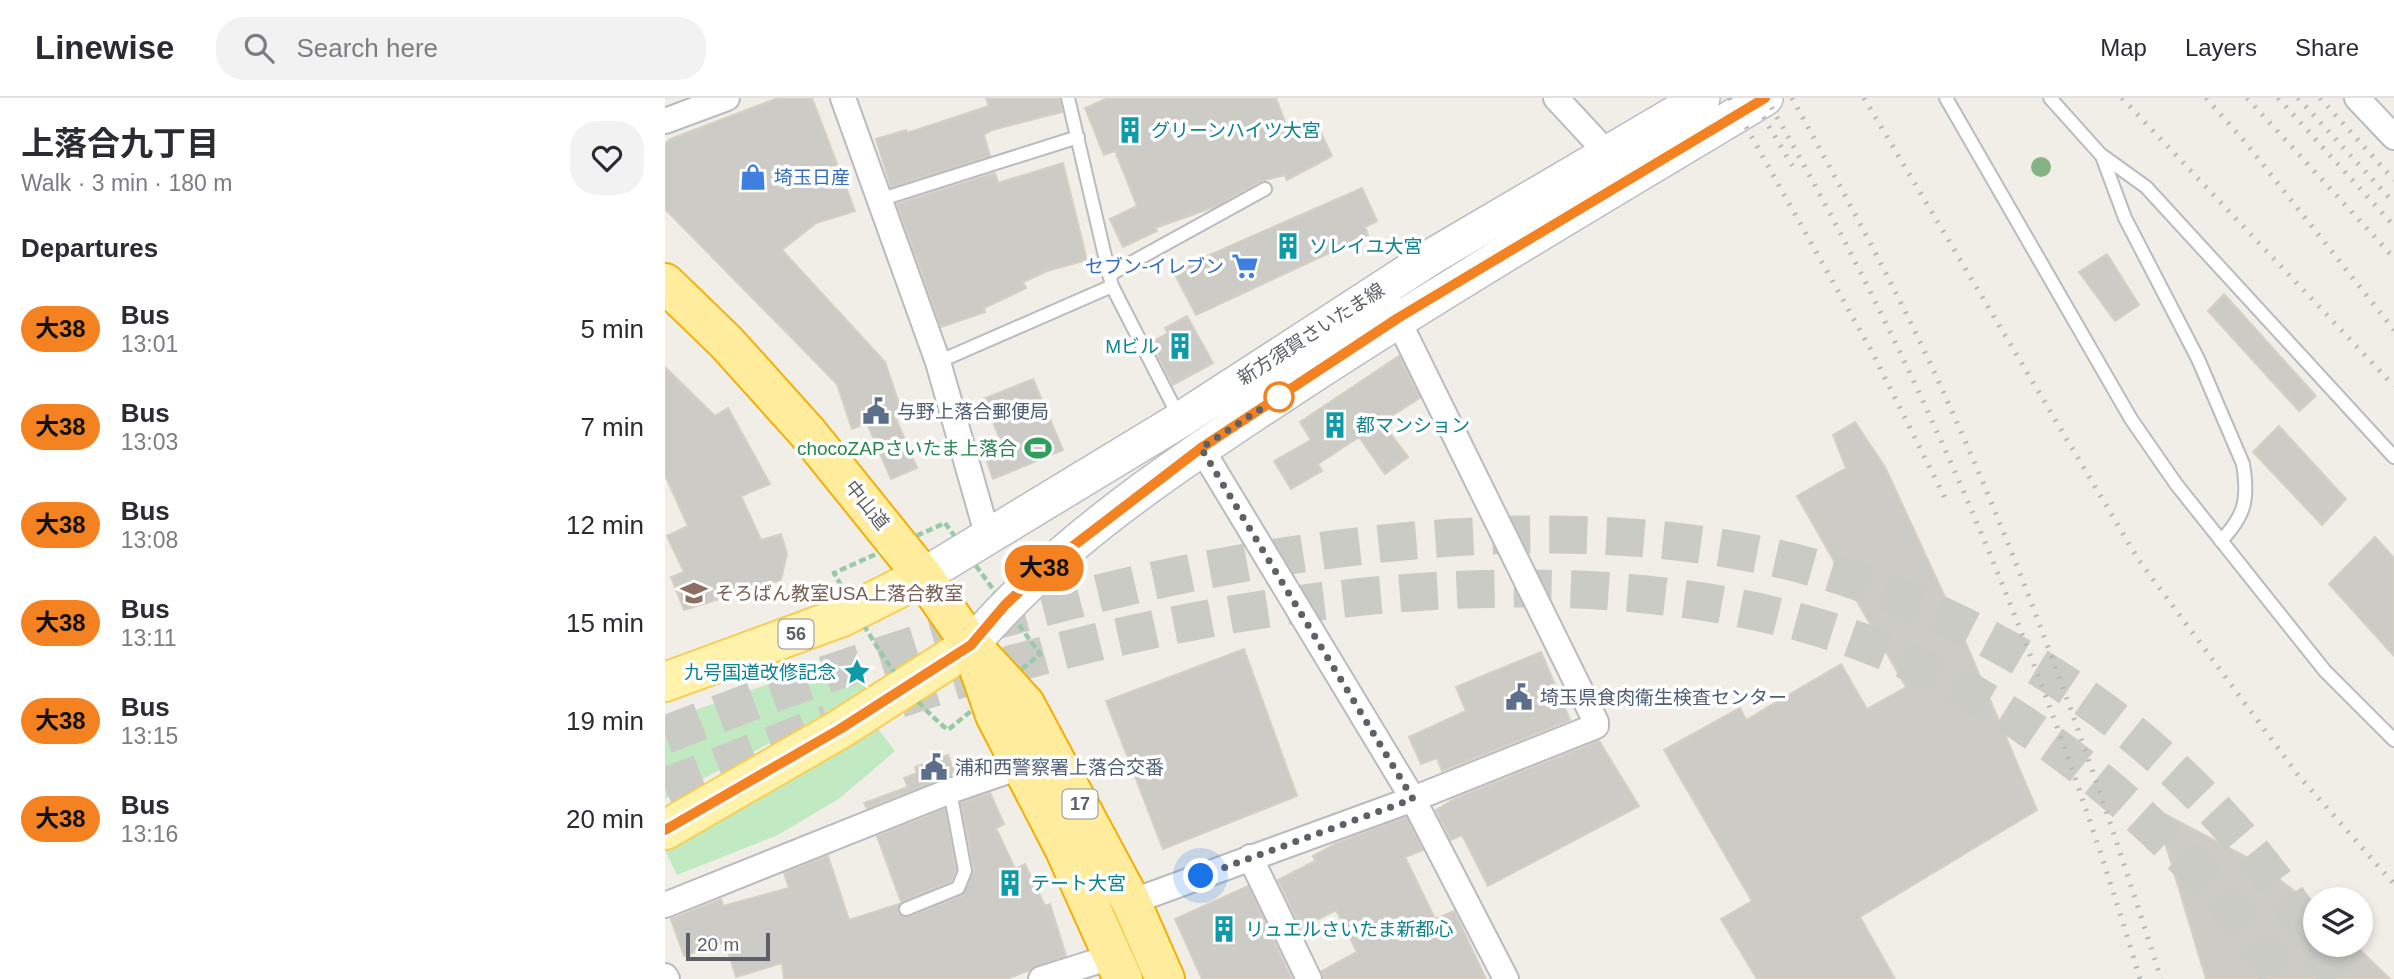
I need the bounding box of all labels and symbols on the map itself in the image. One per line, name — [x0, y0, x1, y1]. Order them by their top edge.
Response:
building icon: グリーンハイツ大宮 — [1115, 115, 1145, 145]
place label: グリーンハイツ大宮 — [1151, 120, 1321, 141]
shop icon: 埼玉日産 — [738, 162, 768, 192]
place label: 埼玉日産 — [774, 167, 850, 188]
building icon: ソレイユ大宮 — [1273, 231, 1303, 261]
place label: ソレイユ大宮 — [1309, 236, 1423, 257]
supermarket icon: セブン-イレブン — [1230, 251, 1260, 281]
place label: セブン-イレブン — [1085, 256, 1224, 277]
street label: 新方須賀さいたま線 — [1234, 279, 1388, 389]
building icon: Mビル — [1165, 331, 1195, 361]
place label: Mビル — [1105, 336, 1159, 357]
unlabelled marker — [1264, 382, 1294, 412]
public building icon: 与野上落合郵便局 — [861, 396, 891, 426]
place label: 与野上落合郵便局 — [897, 401, 1049, 422]
building icon: 都マンション — [1320, 410, 1350, 440]
place label: 都マンション — [1356, 415, 1470, 436]
sports icon: chocoZAPさいたま上落合 — [1023, 433, 1053, 463]
place label: chocoZAPさいたま上落合 — [797, 438, 1017, 459]
street label: 中山道 — [841, 476, 893, 534]
line badge: 大38 — [1004, 545, 1084, 591]
school or university icon: そろばん教室USA上落合教室 — [679, 578, 709, 608]
place label: そろばん教室USA上落合教室 — [715, 583, 963, 604]
road number: 56 — [779, 620, 813, 648]
place icon: 九号国道改修記念 — [842, 657, 872, 687]
place label: 九号国道改修記念 — [684, 662, 836, 683]
public building icon: 埼玉県食肉衛生検査センター — [1504, 682, 1534, 712]
place label: 埼玉県食肉衛生検査センター — [1540, 687, 1787, 708]
public building icon: 浦和西警察署上落合交番 — [919, 752, 949, 782]
place label: 浦和西警察署上落合交番 — [955, 757, 1164, 778]
road number: 17 — [1063, 790, 1097, 818]
your location — [1183, 858, 1218, 893]
building icon: テート大宮 — [995, 868, 1025, 898]
place label: テート大宮 — [1031, 873, 1126, 894]
building icon: リュエルさいたま新都心 — [1209, 914, 1239, 944]
place label: リュエルさいたま新都心 — [1245, 919, 1453, 940]
scale bar — [686, 930, 770, 962]

